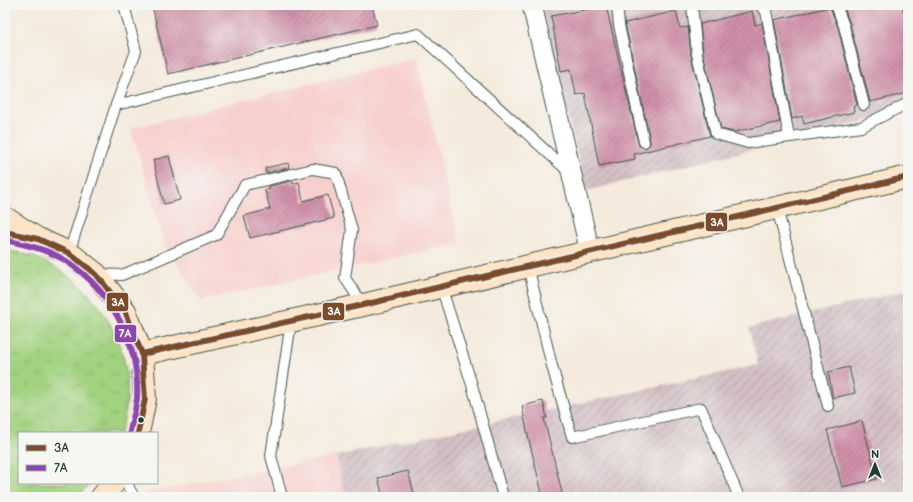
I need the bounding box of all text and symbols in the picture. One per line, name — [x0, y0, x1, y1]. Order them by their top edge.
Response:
line badge: 3А — [705, 212, 728, 232]
text: 3А — [710, 216, 724, 229]
line badge: 3А — [106, 292, 129, 312]
text: 3А — [111, 296, 125, 309]
line badge: 3А — [322, 302, 345, 321]
text: 3А — [327, 305, 341, 318]
line badge: 7А — [114, 324, 137, 343]
text: 7А — [119, 327, 132, 340]
unlabelled marker — [136, 415, 146, 425]
legend — [18, 432, 158, 484]
text: 3А — [54, 441, 69, 456]
north arrow — [855, 444, 895, 484]
text: N — [871, 448, 879, 461]
text: 7А — [54, 461, 68, 476]

